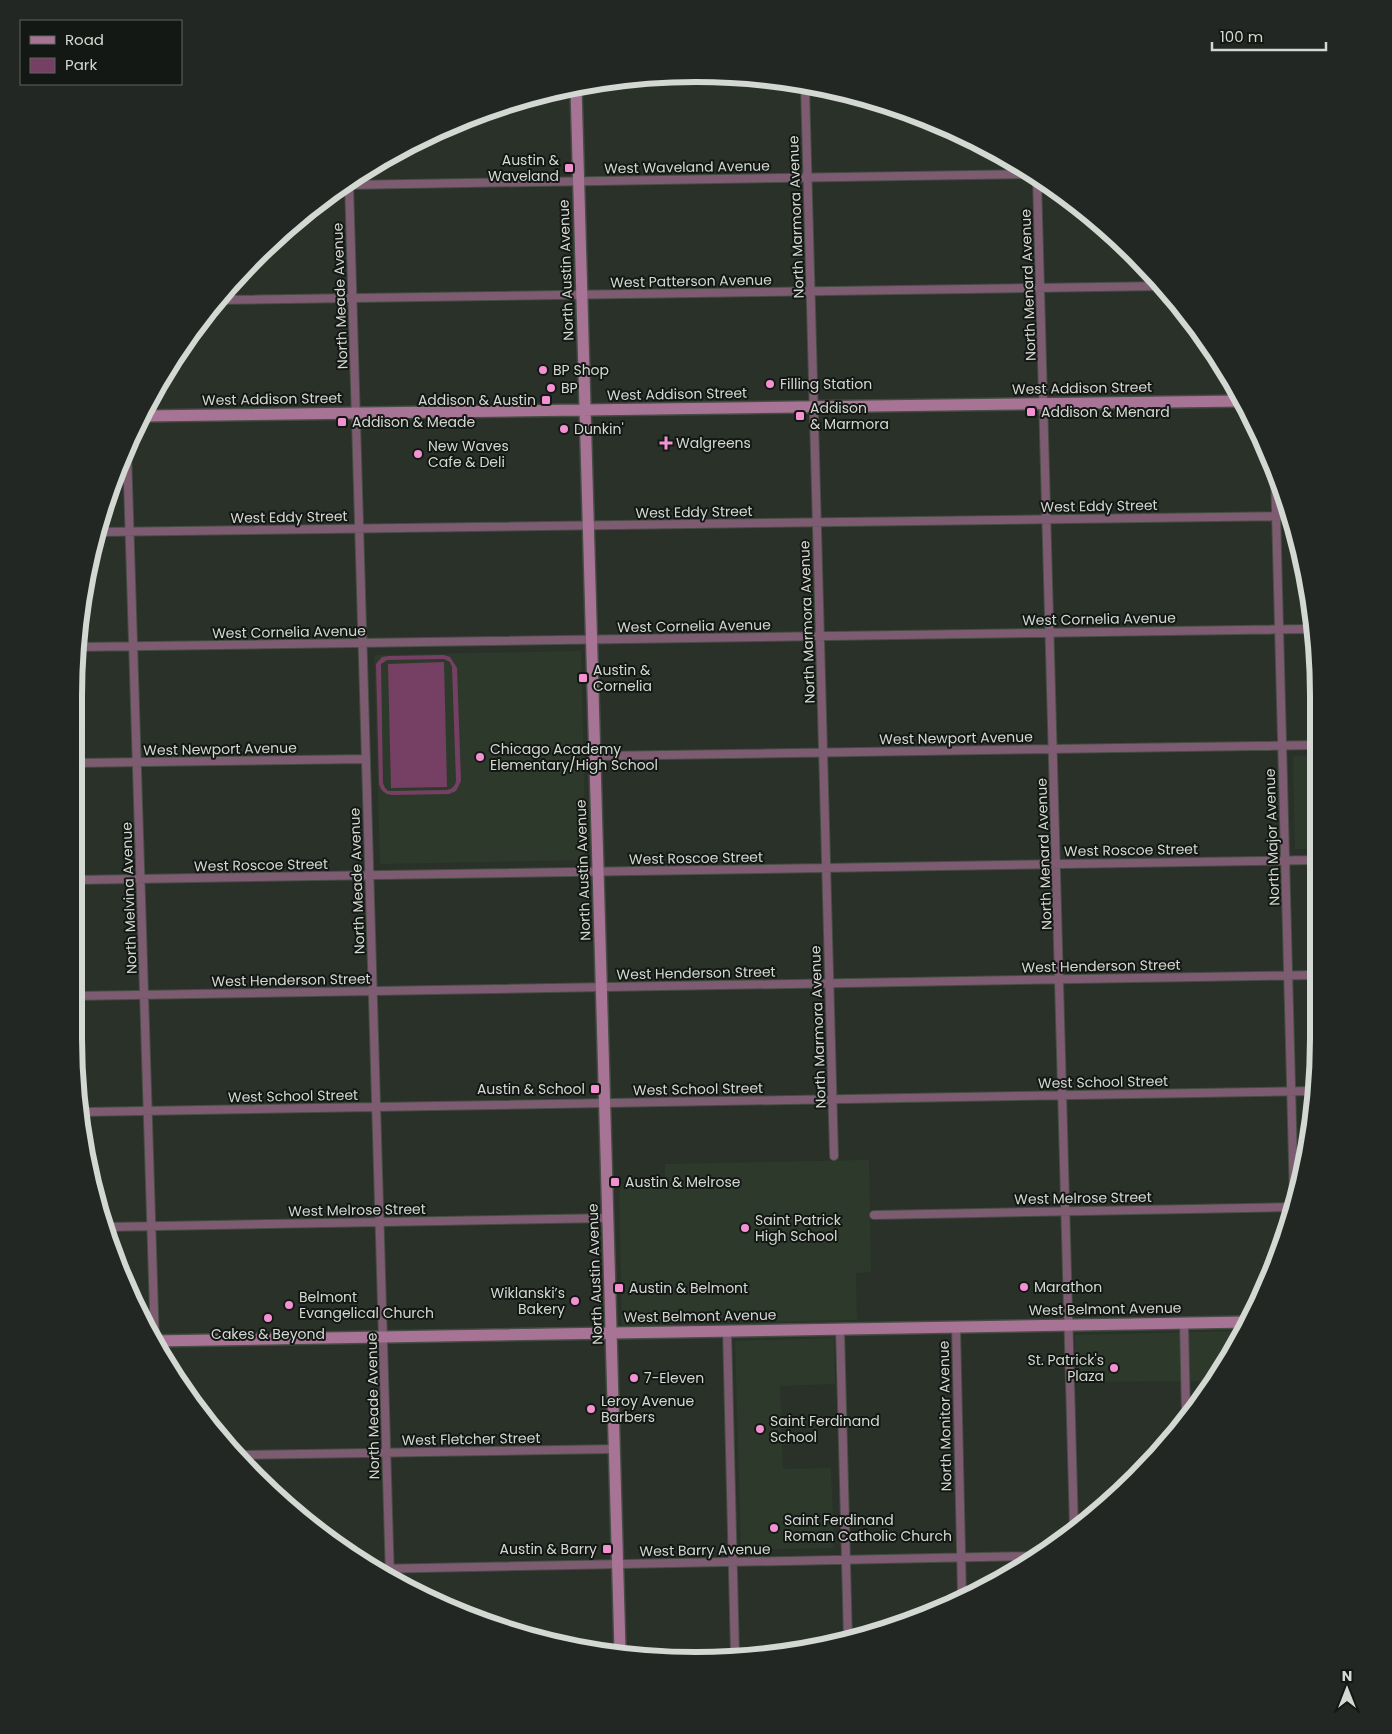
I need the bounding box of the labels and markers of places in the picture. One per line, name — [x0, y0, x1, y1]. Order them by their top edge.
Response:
place label: Austin & Waveland — [488, 150, 560, 186]
marker: Austin & Waveland — [563, 162, 575, 174]
place label: BP Shop — [553, 360, 609, 380]
marker: BP Shop — [537, 364, 549, 376]
place label: Filling Station — [780, 374, 872, 394]
place label: BP — [561, 378, 578, 398]
marker: Filling Station — [764, 378, 776, 390]
marker: BP — [545, 382, 557, 394]
place label: Addison & Austin — [418, 390, 536, 410]
marker: Addison & Austin — [540, 394, 552, 406]
place label: Addison & Marmora — [810, 398, 889, 434]
place label: Addison & Menard — [1041, 402, 1170, 422]
marker: Addison & Menard — [1025, 406, 1037, 418]
marker: Addison & Marmora — [794, 410, 806, 422]
place label: Addison & Meade — [352, 412, 476, 432]
marker: Addison & Meade — [336, 416, 348, 428]
place label: Dunkin' — [574, 419, 624, 439]
marker: Dunkin' — [558, 423, 570, 435]
place label: Walgreens — [676, 433, 751, 453]
place label: New Waves Cafe & Deli — [428, 436, 509, 472]
marker: Walgreens — [660, 437, 672, 449]
marker: New Waves Cafe & Deli — [412, 448, 424, 460]
place label: Austin & Cornelia — [593, 660, 652, 696]
marker: Austin & Cornelia — [577, 672, 589, 684]
place label: Chicago Academy Elementary/High School — [490, 739, 658, 775]
marker: Chicago Academy Elementary/High School — [474, 751, 486, 763]
place label: Austin & School — [477, 1079, 585, 1099]
marker: Austin & School — [589, 1083, 601, 1095]
place label: Austin & Melrose — [625, 1172, 741, 1192]
marker: Austin & Melrose — [609, 1176, 621, 1188]
place label: Saint Patrick High School — [755, 1210, 842, 1246]
marker: Saint Patrick High School — [739, 1222, 751, 1234]
place label: Marathon — [1034, 1277, 1102, 1297]
place label: Austin & Belmont — [629, 1278, 748, 1298]
marker: Marathon — [1018, 1281, 1030, 1293]
marker: Austin & Belmont — [613, 1282, 625, 1294]
place label: Wiklanski’s Bakery — [490, 1283, 565, 1319]
place label: Belmont Evangelical Church — [299, 1287, 434, 1323]
marker: Wiklanski’s Bakery — [569, 1295, 581, 1307]
marker: Belmont Evangelical Church — [283, 1299, 295, 1311]
marker: Cakes & Beyond — [262, 1312, 274, 1324]
place label: Cakes & Beyond — [211, 1324, 325, 1344]
place label: St. Patrick's Plaza — [1027, 1350, 1104, 1386]
marker: St. Patrick's Plaza — [1108, 1362, 1120, 1374]
place label: 7-Eleven — [644, 1368, 704, 1388]
marker: 7-Eleven — [628, 1372, 640, 1384]
place label: Leroy Avenue Barbers — [601, 1391, 694, 1427]
marker: Leroy Avenue Barbers — [585, 1403, 597, 1415]
place label: Saint Ferdinand School — [770, 1411, 880, 1447]
marker: Saint Ferdinand School — [754, 1423, 766, 1435]
place label: Saint Ferdinand Roman Catholic Church — [784, 1510, 952, 1546]
marker: Saint Ferdinand Roman Catholic Church — [768, 1522, 780, 1534]
place label: Austin & Barry — [500, 1539, 597, 1559]
marker: Austin & Barry — [601, 1543, 613, 1555]

